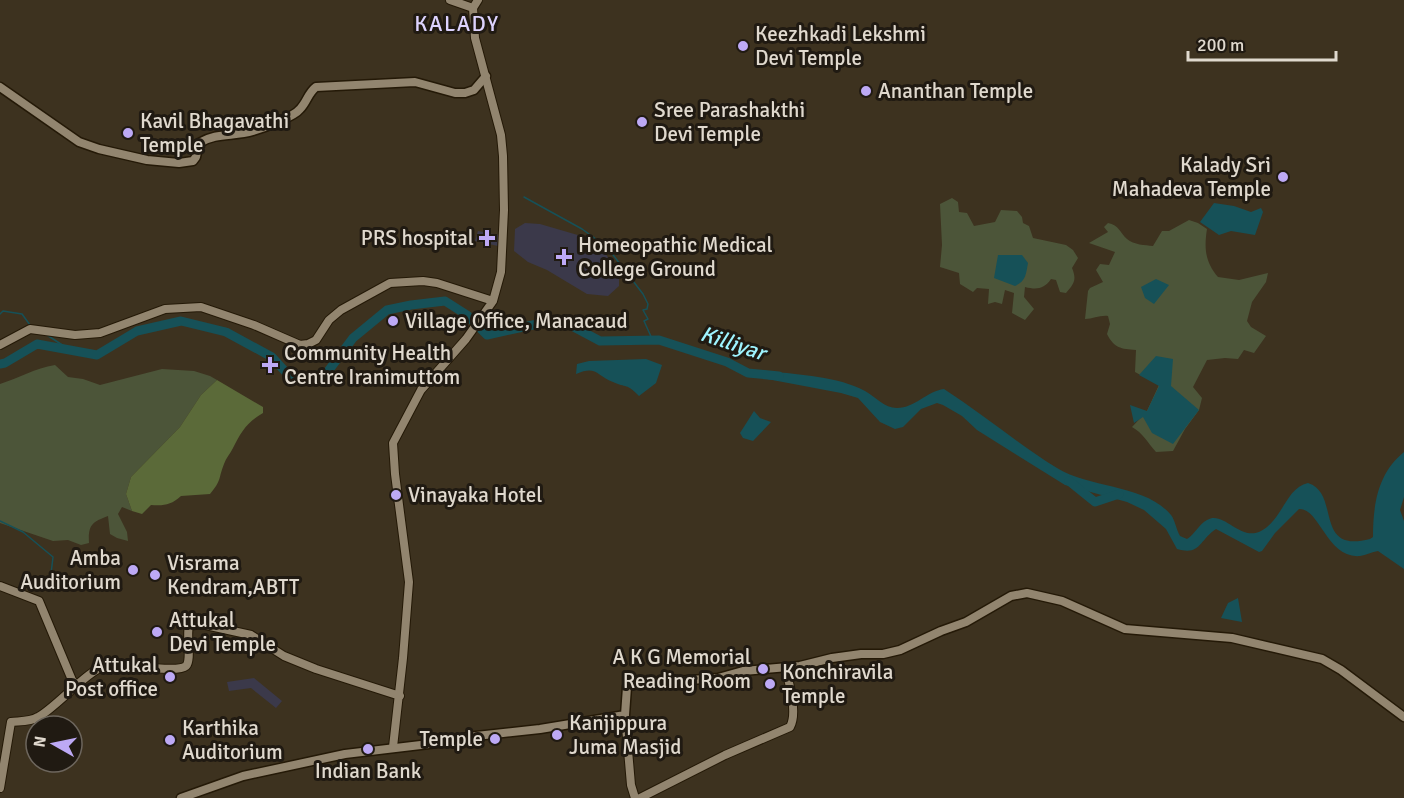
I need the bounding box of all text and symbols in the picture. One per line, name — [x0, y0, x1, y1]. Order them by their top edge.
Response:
district label: KALADY — [414, 10, 500, 37]
place label: Keezhkadi Lekshmi Devi Temple — [755, 21, 926, 71]
scale bar — [1188, 24, 1336, 62]
text: 200 m — [1197, 34, 1244, 56]
marker: Keezhkadi Lekshmi Devi Temple — [736, 39, 750, 53]
place label: Ananthan Temple — [878, 78, 1033, 104]
marker: Ananthan Temple — [859, 84, 873, 98]
place label: Sree Parashakthi Devi Temple — [654, 97, 805, 147]
place label: Kavil Bhagavathi Temple — [140, 108, 289, 158]
marker: Sree Parashakthi Devi Temple — [635, 115, 649, 129]
marker: Kavil Bhagavathi Temple — [121, 126, 135, 140]
place label: Kalady Sri Mahadeva Temple — [1112, 152, 1271, 202]
marker: Kalady Sri Mahadeva Temple — [1276, 170, 1290, 184]
place label: PRS hospital — [361, 225, 474, 251]
marker: PRS hospital — [478, 229, 496, 247]
place label: Homeopathic Medical College Ground — [578, 232, 773, 282]
marker: Homeopathic Medical College Ground — [555, 248, 573, 266]
place label: Village Office, Manacaud — [405, 308, 628, 334]
marker: Village Office, Manacaud — [386, 314, 400, 328]
water label: Killiyar — [697, 320, 772, 367]
place label: Community Health Centre Iranimuttom — [284, 340, 460, 390]
marker: Community Health Centre Iranimuttom — [261, 356, 279, 374]
place label: Vinayaka Hotel — [408, 482, 542, 508]
marker: Vinayaka Hotel — [389, 488, 403, 502]
place label: Amba Auditorium — [20, 545, 121, 595]
place label: Visrama Kendram,ABTT — [167, 550, 300, 600]
marker: Amba Auditorium — [126, 563, 140, 577]
marker: Visrama Kendram,ABTT — [148, 568, 162, 582]
place label: Attukal Devi Temple — [169, 607, 276, 657]
marker: Attukal Devi Temple — [150, 625, 164, 639]
place label: A K G Memorial Reading Room — [613, 644, 751, 694]
place label: Attukal Post office — [65, 652, 158, 702]
place label: Konchiravila Temple — [782, 659, 893, 709]
marker: A K G Memorial Reading Room — [756, 662, 770, 676]
marker: Attukal Post office — [163, 670, 177, 684]
marker: Konchiravila Temple — [763, 677, 777, 691]
place label: Kanjippura Juma Masjid — [569, 710, 681, 760]
north arrow — [24, 714, 84, 774]
place label: Karthika Auditorium — [182, 715, 283, 765]
place label: Temple — [420, 726, 483, 752]
marker: Kanjippura Juma Masjid — [550, 728, 564, 742]
marker: Temple — [488, 732, 502, 746]
marker: Karthika Auditorium — [163, 733, 177, 747]
text: N — [29, 735, 51, 749]
marker: Indian Bank — [361, 742, 375, 756]
place label: Indian Bank — [315, 758, 422, 784]

